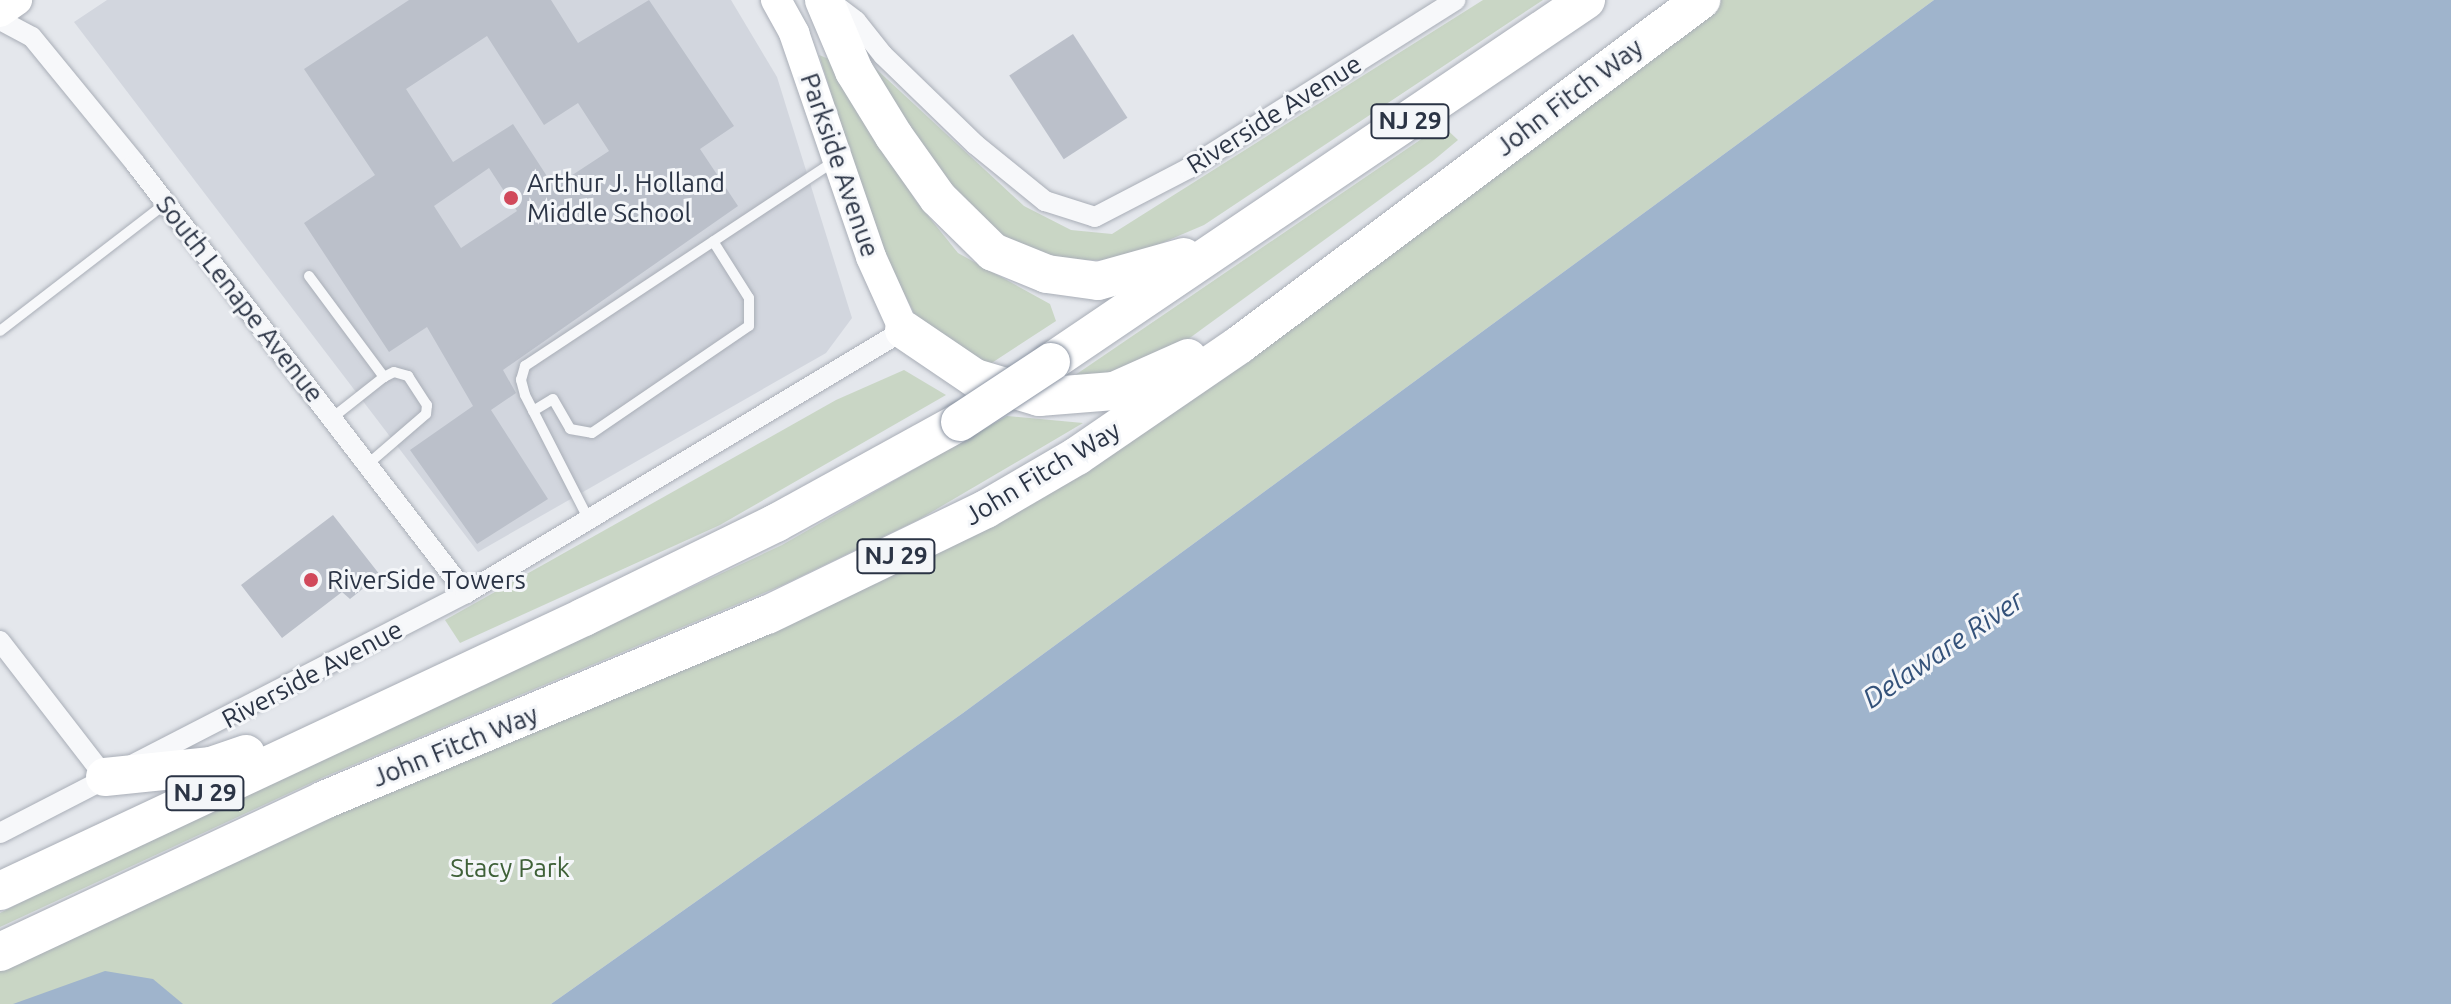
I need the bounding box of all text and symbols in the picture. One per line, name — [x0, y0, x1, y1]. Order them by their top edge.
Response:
street label: John Fitch Way — [1489, 32, 1649, 162]
street label: Riverside Avenue — [1181, 48, 1367, 180]
street label: Parkside Avenue — [794, 69, 886, 261]
road number: NJ 29 — [1370, 101, 1450, 141]
place label: Arthur J. Holland Middle School — [527, 167, 725, 228]
street label: South Lenape Avenue — [150, 189, 330, 409]
marker: Arthur J. Holland Middle School — [502, 189, 520, 207]
street label: John Fitch Way — [958, 414, 1126, 532]
road number: NJ 29 — [856, 536, 936, 576]
place label: RiverSide Towers — [327, 564, 526, 596]
marker: RiverSide Towers — [302, 571, 320, 589]
water label: Delaware River — [1856, 583, 2030, 715]
street label: Riverside Avenue — [216, 613, 408, 735]
street label: John Fitch Way — [368, 699, 542, 793]
road number: NJ 29 — [165, 773, 245, 813]
park label: Stacy Park — [450, 852, 570, 884]

